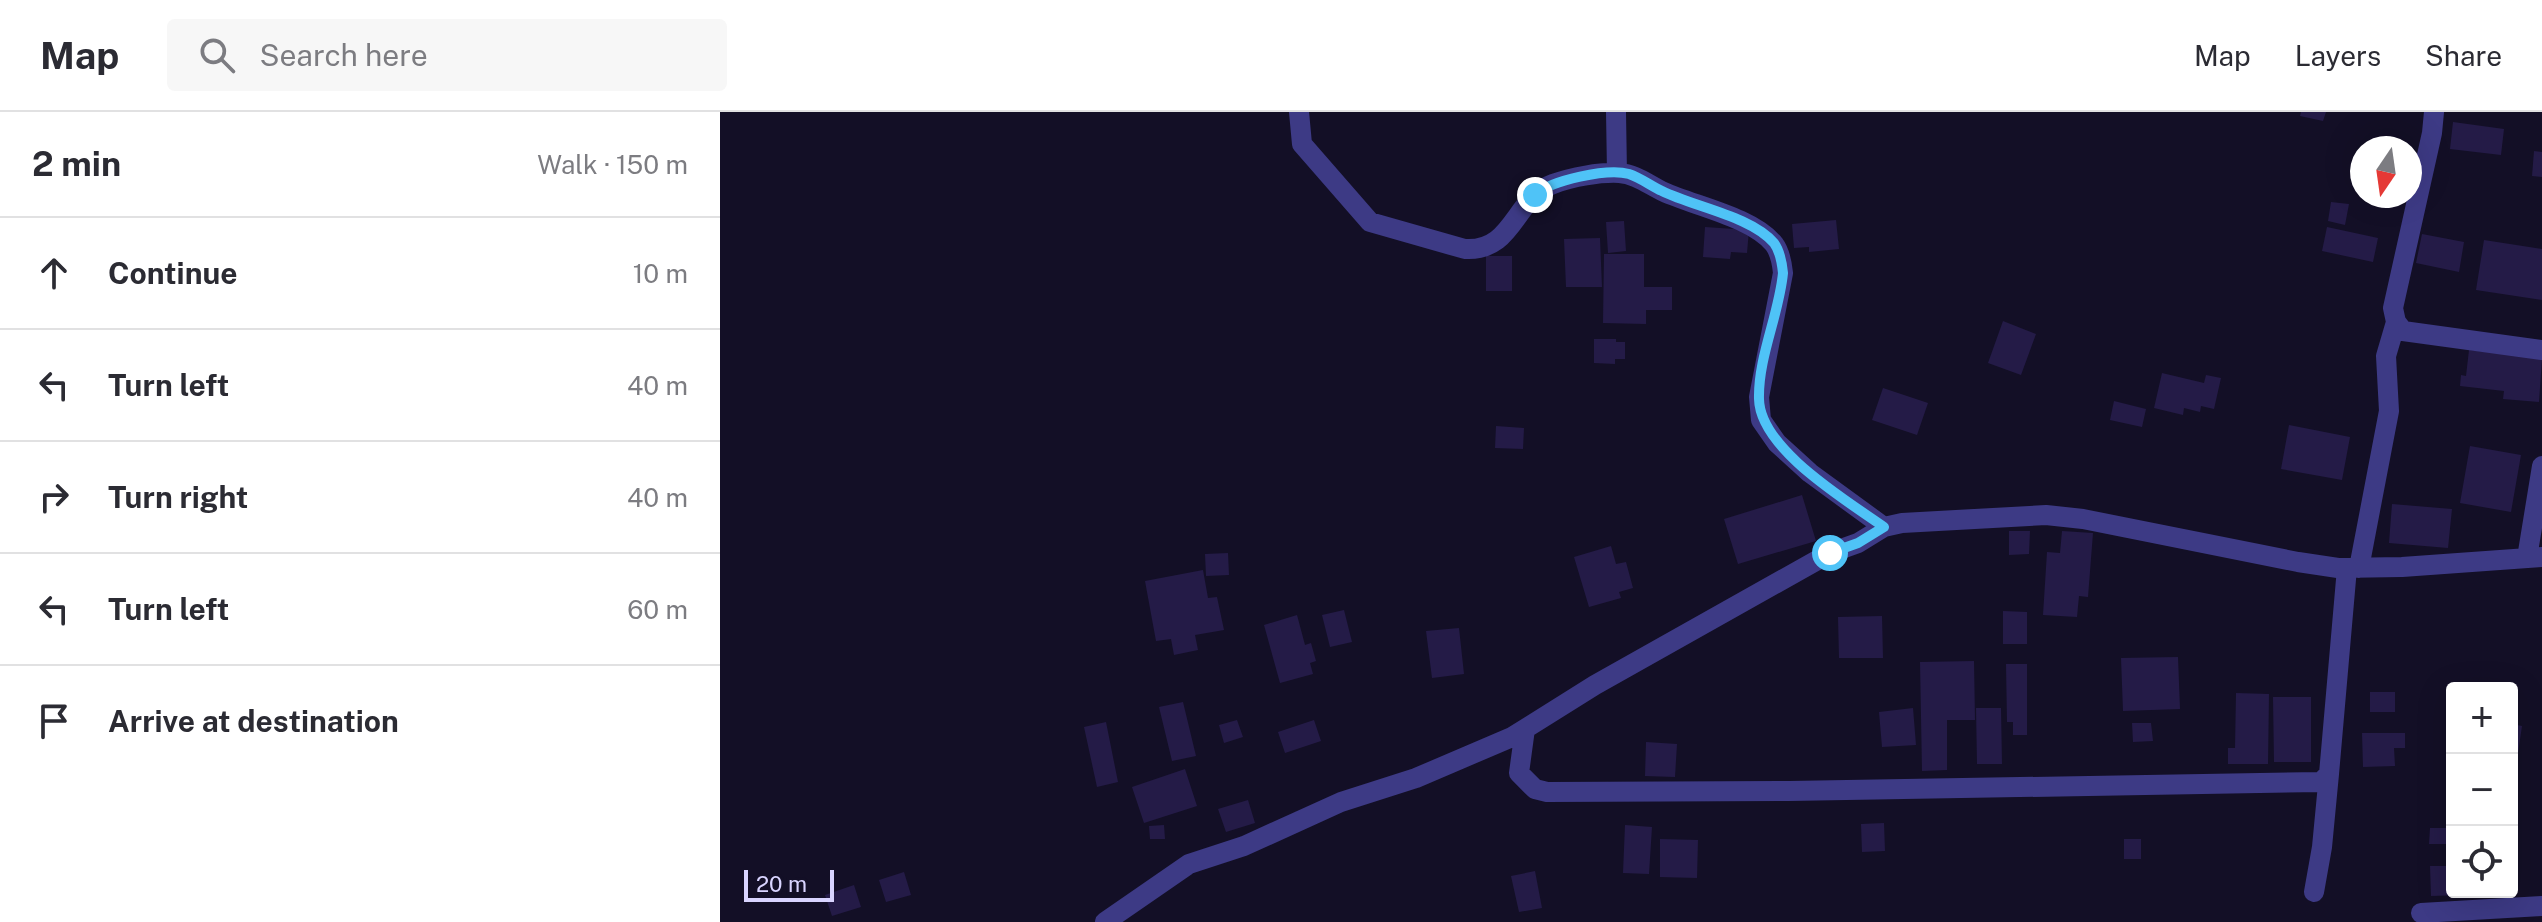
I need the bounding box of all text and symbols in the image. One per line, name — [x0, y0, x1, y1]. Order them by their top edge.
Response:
search box — [167, 19, 727, 91]
text: Map — [40, 33, 119, 78]
icon: search — [195, 33, 239, 77]
text: Search here — [259, 37, 428, 73]
text: Map — [2194, 39, 2251, 72]
text: Layers — [2295, 39, 2381, 72]
text: Share — [2425, 39, 2502, 72]
north arrow — [2350, 136, 2422, 208]
text: 2 min — [32, 144, 121, 184]
text: Walk · 150 m — [537, 149, 688, 180]
route end — [1517, 177, 1553, 213]
icon: ahead — [32, 251, 76, 295]
text: Continue — [108, 255, 238, 291]
text: 10 m — [633, 258, 688, 289]
icon: left — [32, 363, 76, 407]
text: Turn left — [108, 367, 229, 403]
text: 40 m — [627, 370, 688, 401]
icon: right — [32, 475, 76, 519]
text: Turn right — [108, 479, 248, 515]
text: 40 m — [627, 482, 688, 513]
route start — [1812, 535, 1848, 571]
icon: left — [32, 587, 76, 631]
text: Turn left — [108, 591, 229, 627]
text: 60 m — [627, 594, 688, 625]
map controls — [2446, 682, 2518, 898]
button: + — [2446, 682, 2518, 754]
icon: arrive — [32, 699, 76, 743]
text: Arrive at destination — [108, 703, 399, 739]
button: − — [2446, 754, 2518, 826]
button: locate — [2446, 826, 2518, 898]
scale bar — [744, 866, 834, 902]
text: 20 m — [756, 871, 807, 897]

